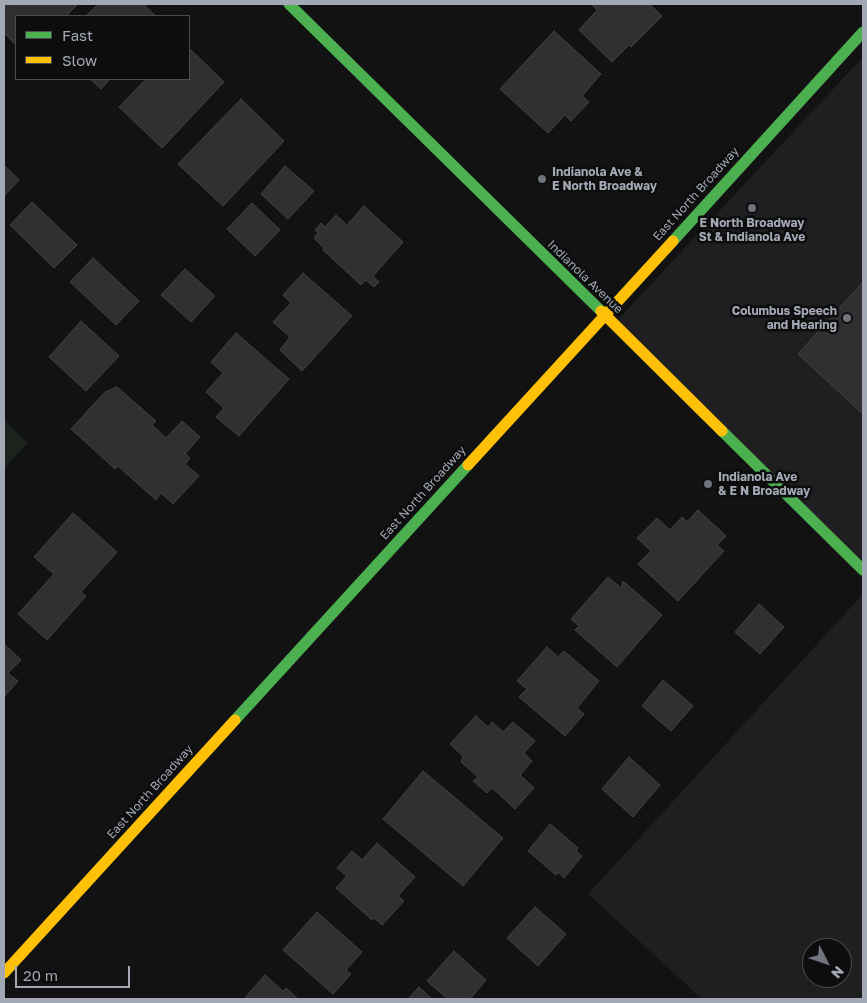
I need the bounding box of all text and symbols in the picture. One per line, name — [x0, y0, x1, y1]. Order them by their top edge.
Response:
legend — [15, 15, 190, 80]
text: Fast — [62, 26, 93, 44]
text: Slow — [62, 51, 97, 69]
street label: East North Broadway — [650, 144, 742, 244]
place label: Indianola Ave & E North Broadway — [552, 165, 657, 193]
marker: Indianola Ave & E North Broadway — [536, 173, 548, 185]
marker: E North Broadway St & Indianola Ave — [746, 202, 758, 214]
place label: E North Broadway St & Indianola Ave — [699, 216, 805, 244]
street label: Indianola Avenue — [544, 237, 626, 317]
place label: Columbus Speech and Hearing — [732, 304, 837, 332]
marker: Columbus Speech and Hearing — [841, 312, 853, 324]
street label: East North Broadway — [377, 443, 469, 543]
place label: Indianola Ave & E N Broadway — [718, 470, 810, 498]
marker: Indianola Ave & E N Broadway — [702, 478, 714, 490]
street label: East North Broadway — [104, 742, 196, 842]
north arrow — [802, 938, 852, 988]
scale bar — [18, 956, 132, 988]
text: N — [828, 963, 848, 982]
text: 20 m — [23, 966, 58, 984]

